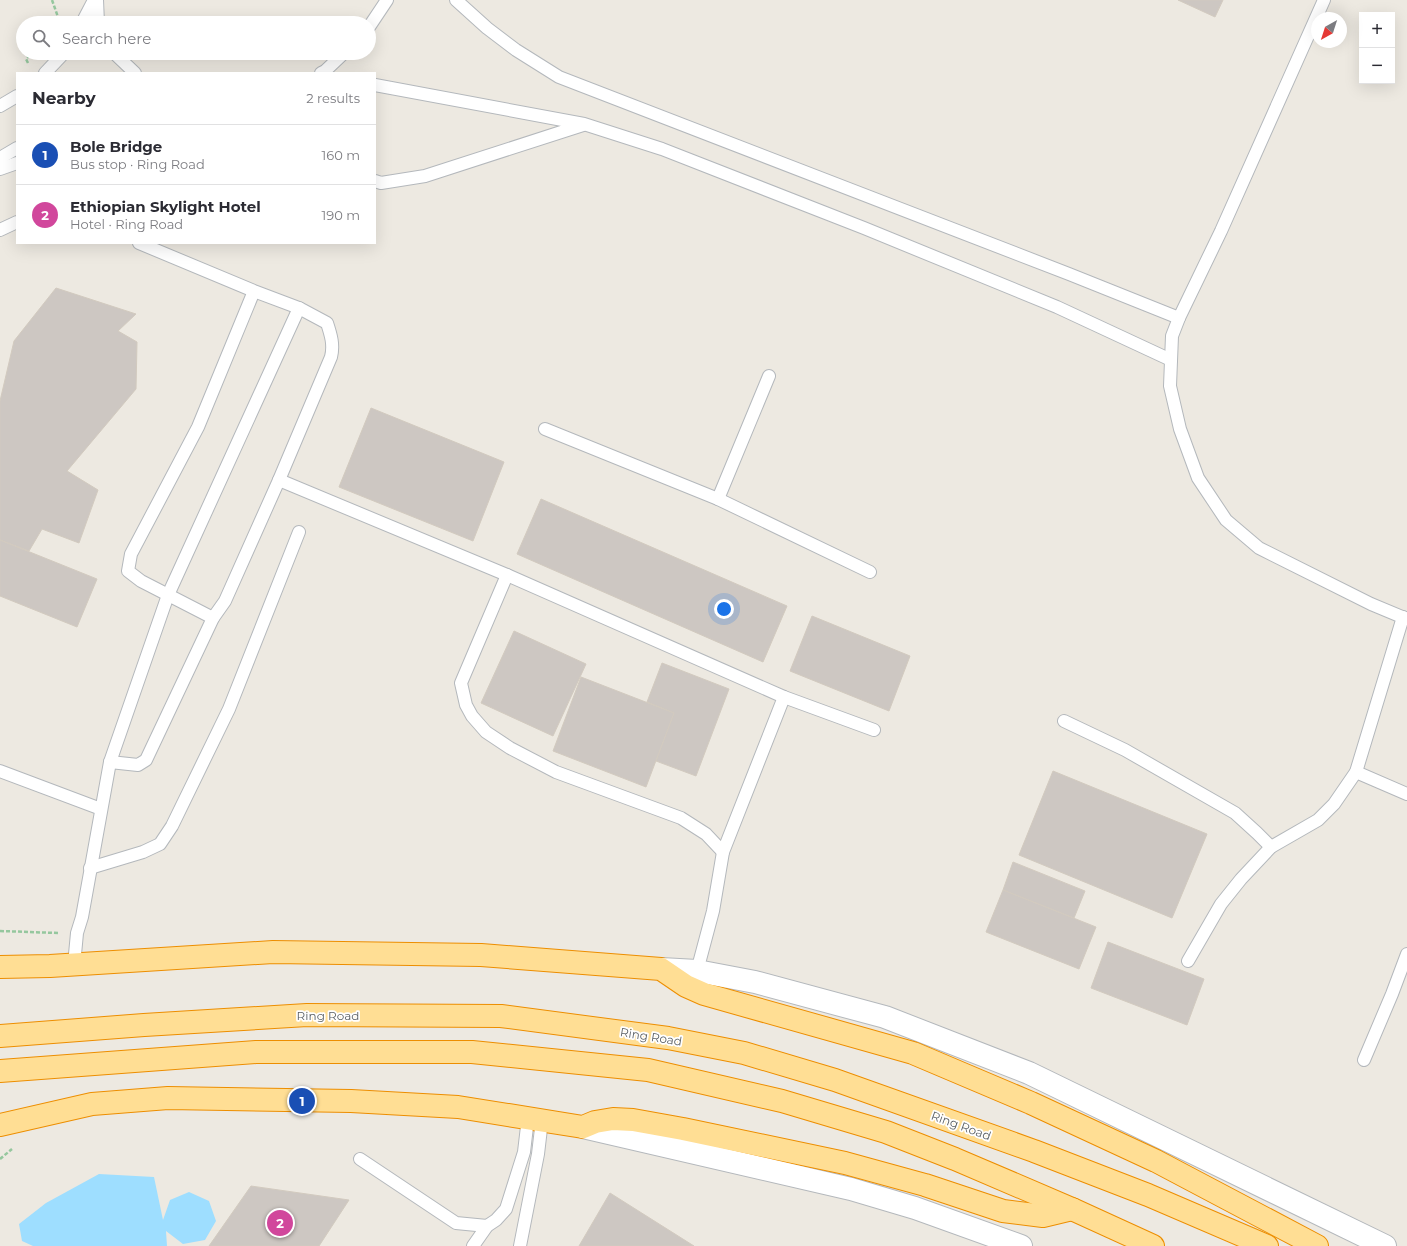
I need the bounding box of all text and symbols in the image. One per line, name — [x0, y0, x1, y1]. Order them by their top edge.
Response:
north arrow — [1311, 12, 1347, 48]
map controls — [1359, 12, 1395, 84]
button: + — [1359, 12, 1395, 48]
search box — [16, 16, 376, 60]
icon: search — [30, 27, 52, 49]
text: Search here — [62, 29, 151, 48]
button: − — [1359, 48, 1395, 84]
text: Nearby — [32, 88, 96, 108]
text: 2 results — [306, 90, 360, 106]
text: Bole Bridge — [70, 137, 162, 156]
text: 1 — [42, 147, 48, 163]
text: 160 m — [322, 147, 360, 163]
text: Bus stop · Ring Road — [70, 156, 205, 172]
text: Ethiopian Skylight Hotel — [70, 197, 261, 216]
text: 2 — [41, 207, 49, 223]
text: 190 m — [322, 207, 360, 223]
text: Hotel · Ring Road — [70, 216, 183, 232]
your location — [714, 599, 734, 619]
street label: Ring Road — [297, 1008, 359, 1023]
street label: Ring Road — [619, 1024, 683, 1049]
pin: 1 — [289, 1086, 315, 1116]
street label: Ring Road — [929, 1108, 993, 1143]
pin: 2 — [267, 1208, 293, 1238]

